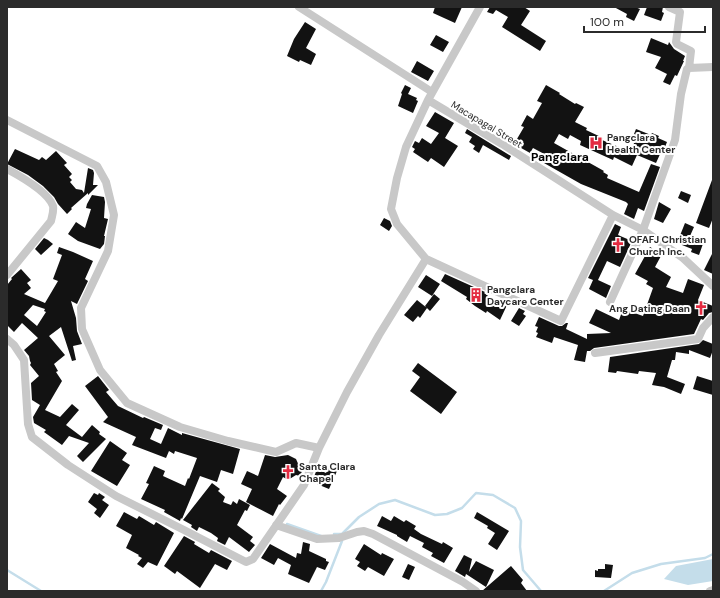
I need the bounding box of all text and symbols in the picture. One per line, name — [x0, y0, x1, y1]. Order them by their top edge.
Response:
scale bar — [584, 8, 705, 34]
text: 100 m — [590, 14, 624, 30]
street label: Macapagal Street — [449, 98, 525, 151]
place label: Pangclara Health Center — [607, 131, 675, 156]
hospital icon: Pangclara Health Center — [588, 135, 604, 151]
district label: Pangclara — [531, 149, 589, 165]
place label: OFAFJ Christian Church Inc. — [629, 233, 706, 258]
church icon: OFAFJ Christian Church Inc. — [610, 237, 626, 253]
place label: Pangclara Daycare Center — [487, 283, 564, 308]
building icon: Pangclara Daycare Center — [468, 287, 484, 303]
church icon: Ang Dating Daan — [693, 300, 709, 316]
place label: Ang Dating Daan — [609, 302, 690, 315]
place label: Santa Clara Chapel — [299, 460, 356, 485]
church icon: Santa Clara Chapel — [280, 464, 296, 480]

